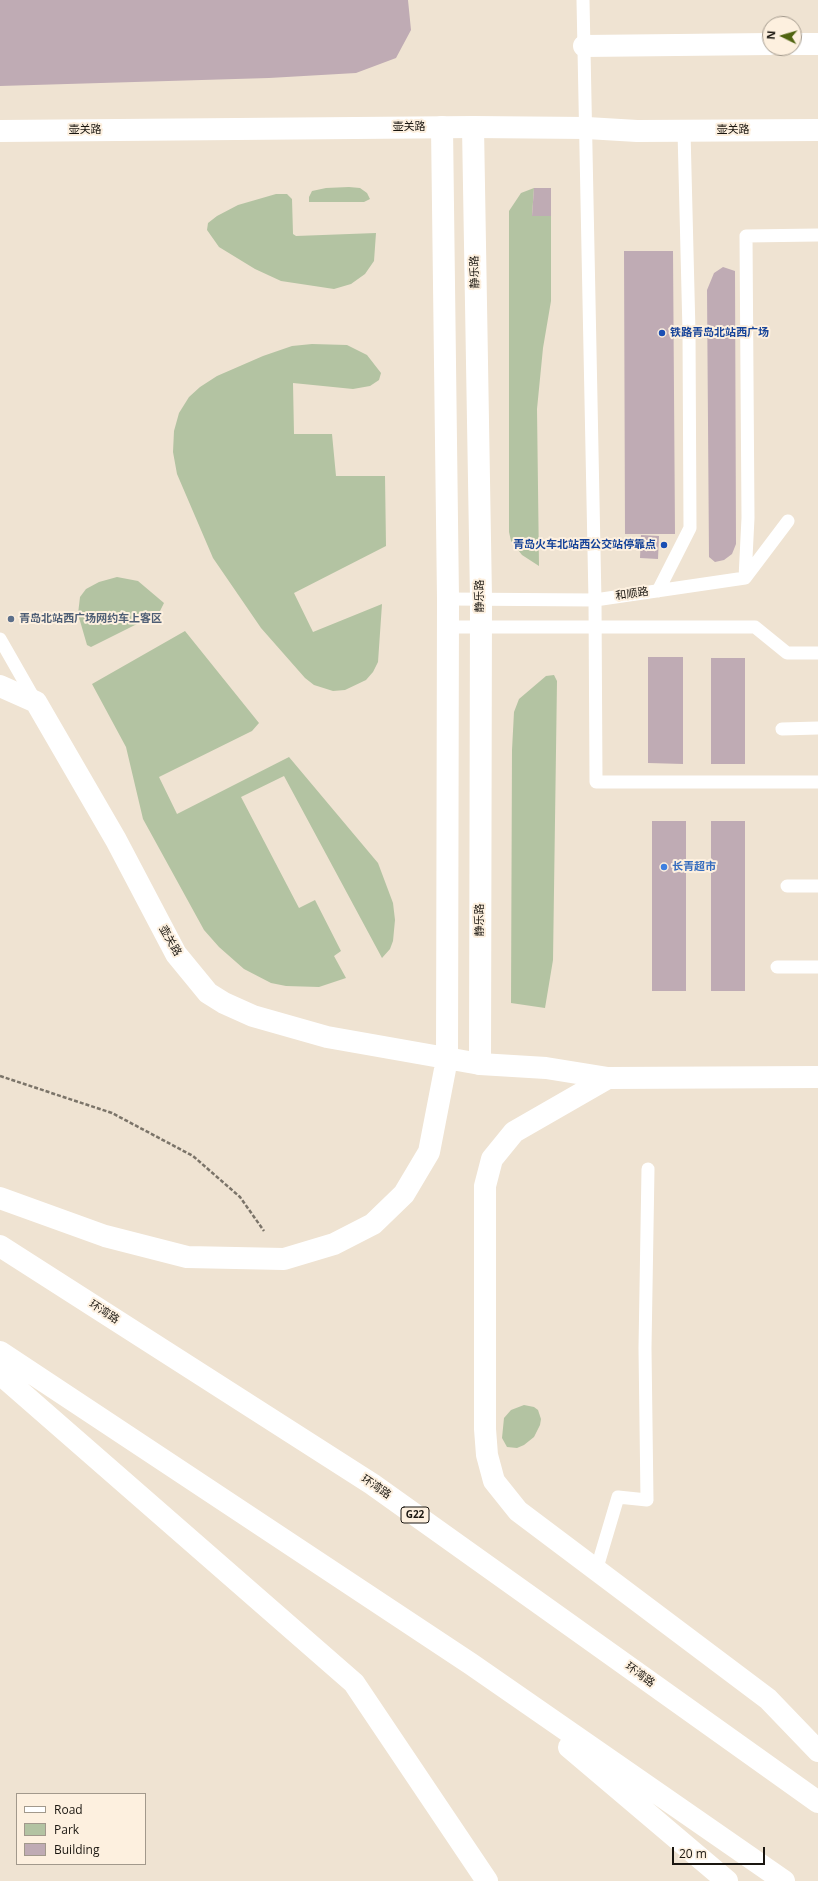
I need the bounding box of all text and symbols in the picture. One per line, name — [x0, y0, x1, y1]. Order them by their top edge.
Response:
north arrow — [762, 16, 802, 56]
text: N — [763, 30, 778, 40]
street label: 壶关路 — [393, 120, 425, 134]
street label: 壶关路 — [69, 123, 101, 137]
street label: 壶关路 — [717, 123, 749, 137]
street label: 静乐路 — [468, 255, 482, 289]
place label: 铁路青岛北站西广场 — [670, 326, 769, 340]
marker: 铁路青岛北站西广场 — [657, 328, 667, 338]
place label: 青岛火车北站西公交站停靠点 — [513, 538, 656, 552]
marker: 青岛火车北站西公交站停靠点 — [659, 540, 669, 550]
street label: 静乐路 — [473, 580, 487, 612]
street label: 和顺路 — [615, 585, 649, 603]
place label: 青岛北站西广场网约车上客区 — [19, 612, 162, 626]
marker: 青岛北站西广场网约车上客区 — [6, 614, 16, 624]
place label: 长青超市 — [672, 860, 716, 874]
marker: 长青超市 — [659, 862, 669, 872]
street label: 静乐路 — [473, 904, 487, 936]
street label: 壶关路 — [156, 923, 184, 959]
street label: 环湾路 — [87, 1297, 121, 1327]
street label: 环湾路 — [359, 1472, 393, 1502]
road number: G22 — [401, 1507, 429, 1523]
street label: 环湾路 — [623, 1660, 657, 1690]
legend — [16, 1793, 146, 1865]
text: Road — [54, 1801, 83, 1818]
text: Park — [54, 1821, 79, 1838]
scale bar — [674, 1839, 767, 1865]
text: Building — [54, 1841, 99, 1858]
text: 20 m — [679, 1845, 707, 1862]

